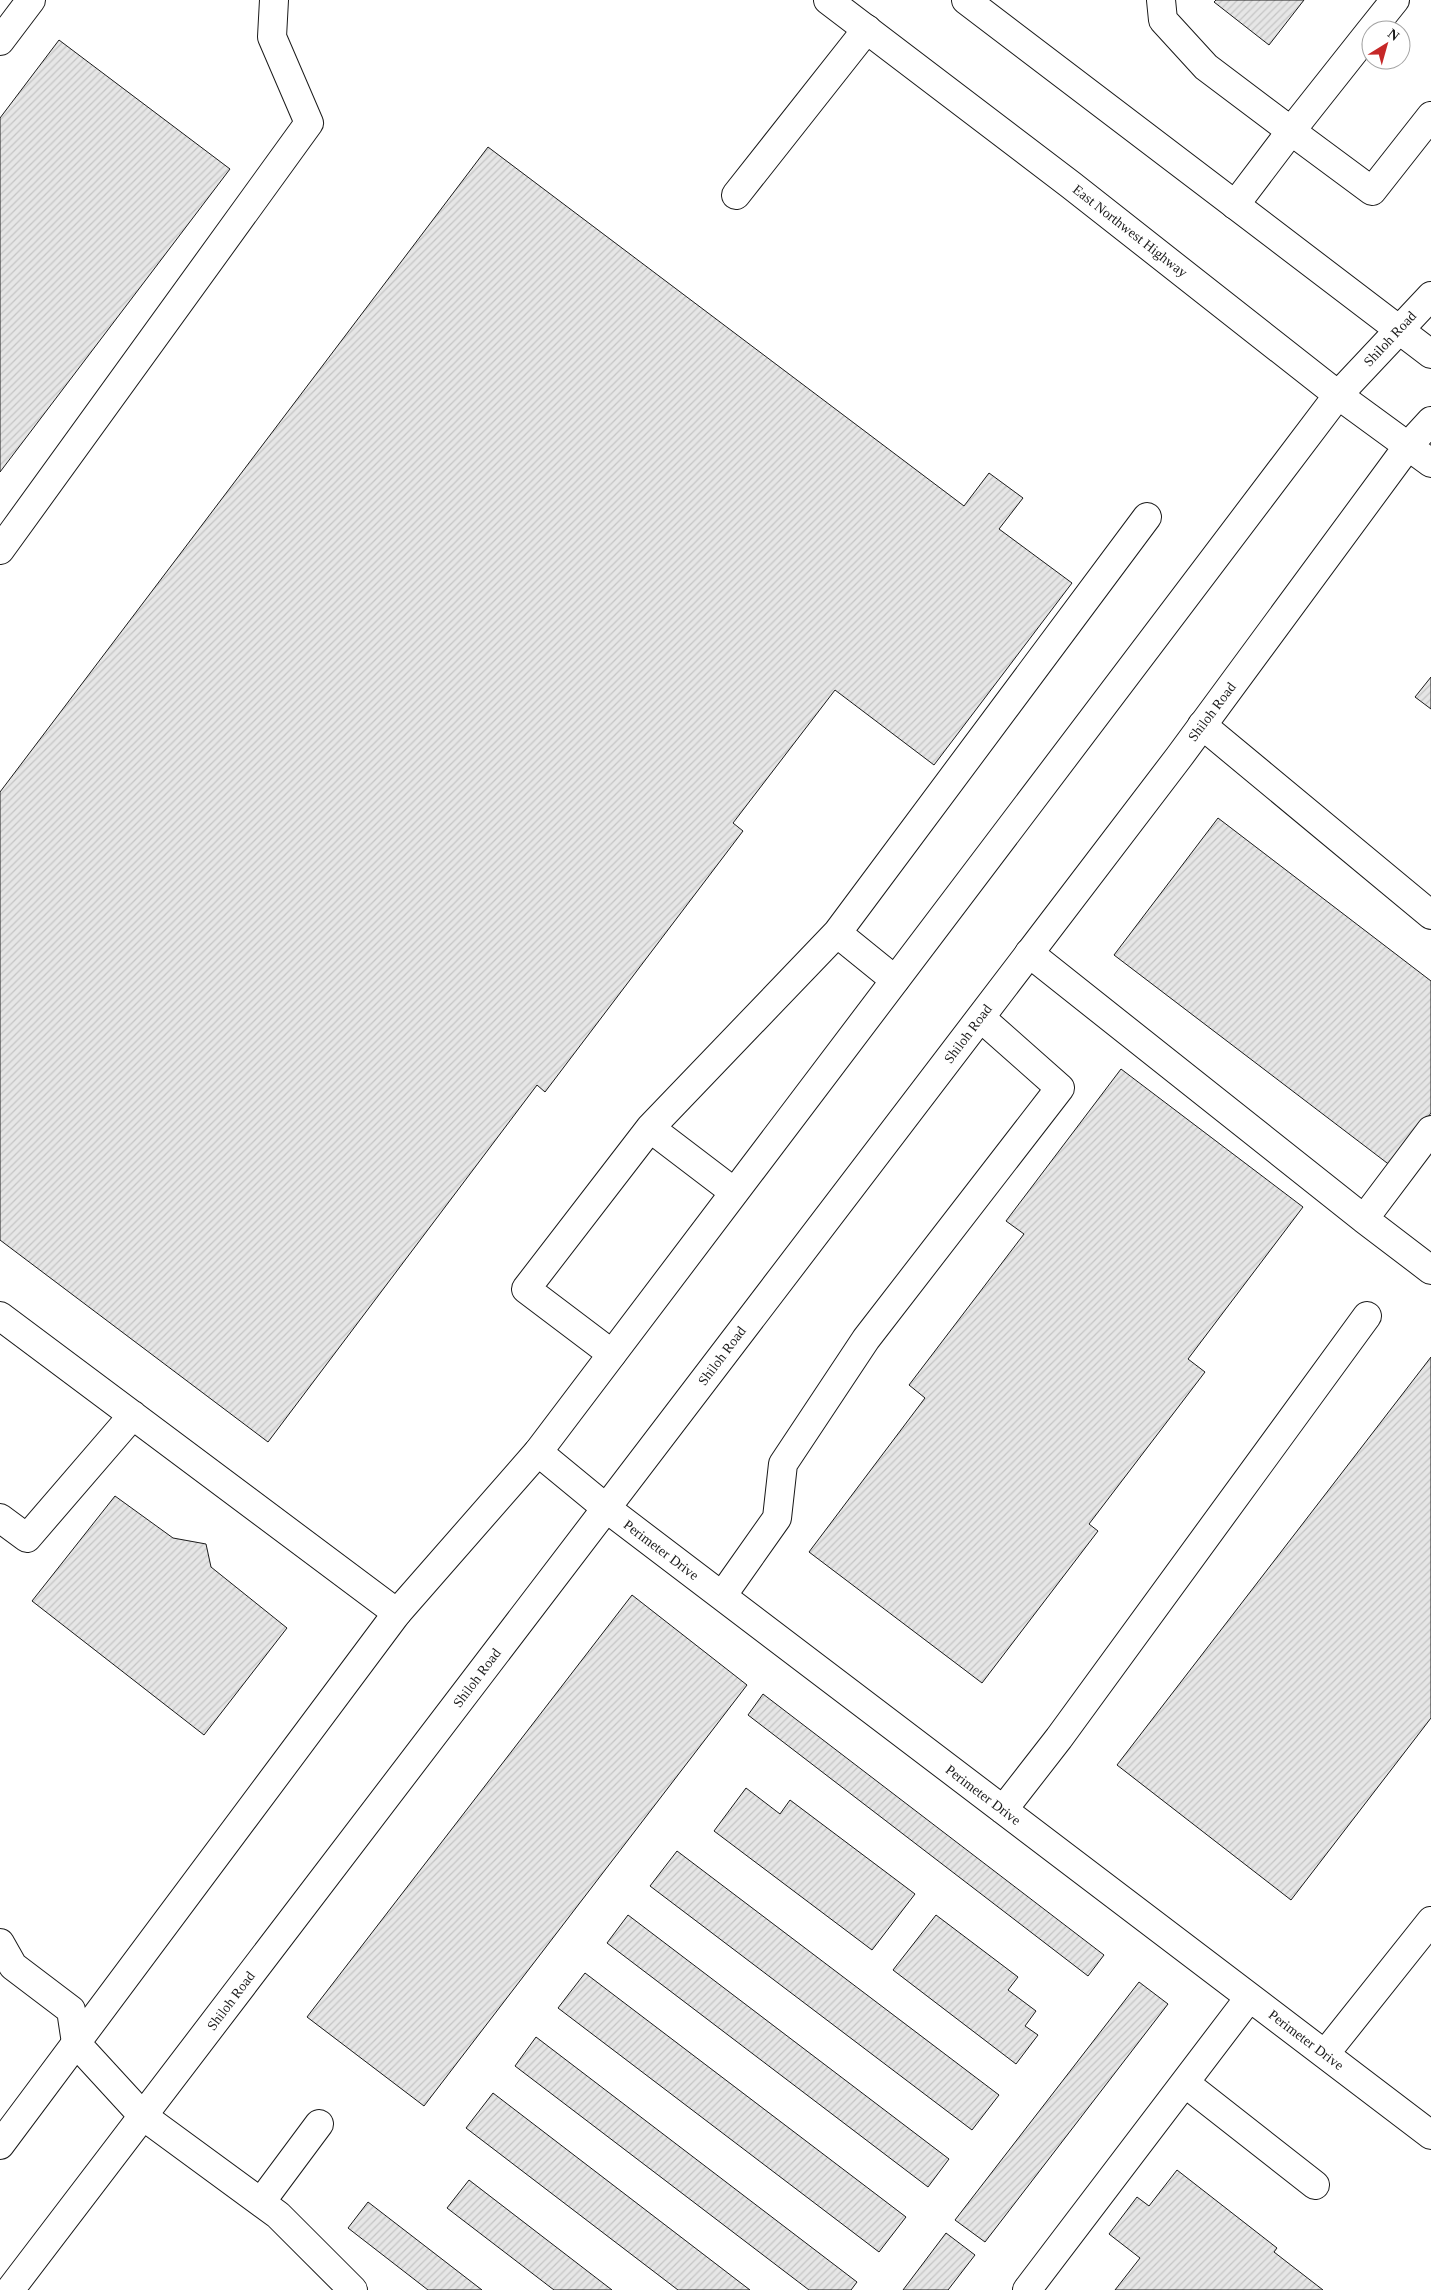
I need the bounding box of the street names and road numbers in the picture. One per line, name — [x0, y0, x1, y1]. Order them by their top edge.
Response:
street label: East Northwest Highway — [1070, 182, 1190, 280]
street label: Shiloh Road — [1361, 308, 1419, 370]
street label: Shiloh Road — [1185, 680, 1239, 744]
street label: Shiloh Road — [941, 1002, 995, 1066]
street label: Shiloh Road — [695, 1324, 749, 1388]
street label: Perimeter Drive — [621, 1517, 701, 1583]
street label: Shiloh Road — [450, 1646, 504, 1710]
street label: Perimeter Drive — [943, 1762, 1023, 1828]
street label: Shiloh Road — [204, 1969, 258, 2033]
street label: Perimeter Drive — [1266, 2007, 1346, 2073]

